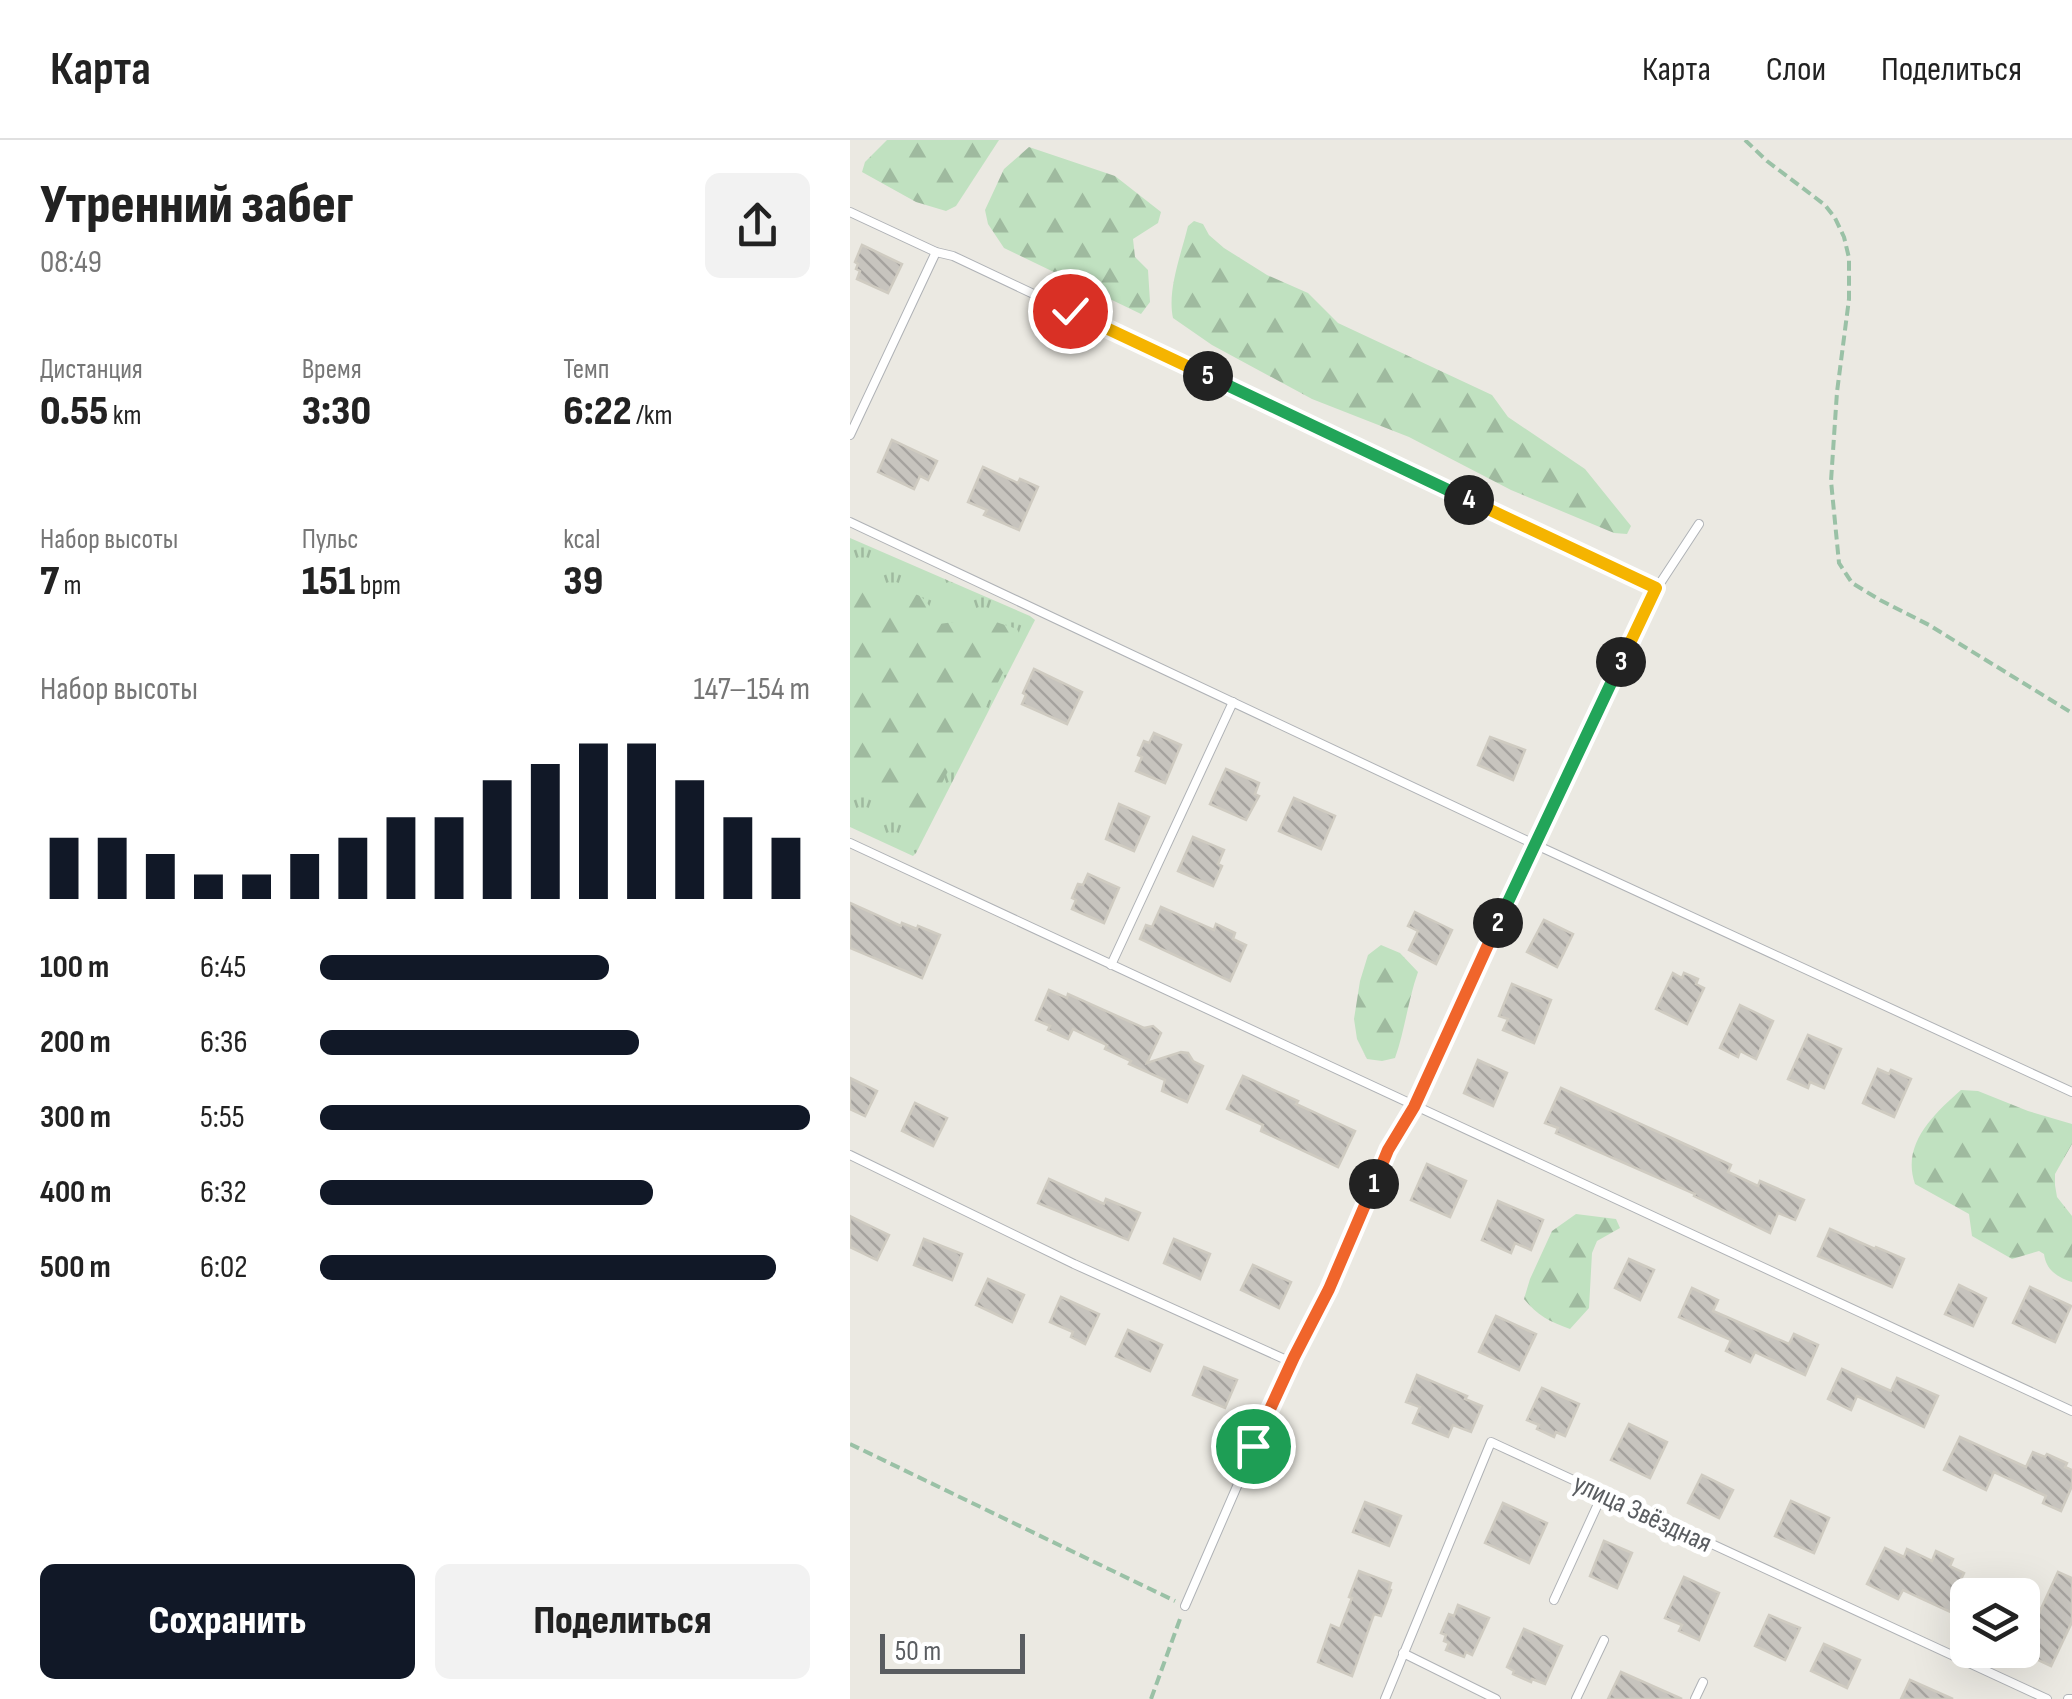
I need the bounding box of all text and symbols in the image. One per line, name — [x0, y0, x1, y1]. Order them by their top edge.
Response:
text: Карта — [50, 41, 151, 98]
text: Карта — [1642, 48, 1711, 91]
text: Слои — [1766, 48, 1826, 91]
text: Поделиться — [1881, 48, 2022, 91]
text: Утренний забег — [40, 172, 353, 239]
button: share — [705, 173, 810, 278]
text: 08:49 — [40, 243, 102, 282]
pin — [1028, 269, 1113, 354]
icon: check — [1043, 284, 1098, 339]
pin: 5 — [1183, 351, 1233, 401]
text: Дистанция — [40, 353, 143, 386]
text: Время — [302, 353, 362, 386]
text: Темп — [563, 353, 609, 386]
text: 5 — [1202, 359, 1214, 392]
text: 0.55 — [40, 386, 108, 437]
text: 3:30 — [302, 386, 371, 437]
text: 6:22 — [563, 386, 632, 437]
text: km — [108, 399, 142, 432]
text: /km — [632, 399, 672, 432]
pin: 4 — [1444, 475, 1494, 525]
text: 4 — [1462, 483, 1476, 516]
text: Набор высоты — [40, 523, 178, 556]
text: Пульс — [302, 523, 359, 556]
text: kcal — [563, 523, 600, 556]
text: 7 — [40, 556, 59, 607]
text: 151 — [302, 556, 355, 607]
text: 39 — [563, 556, 603, 607]
text: m — [59, 569, 81, 602]
text: bpm — [355, 569, 401, 602]
pin: 3 — [1596, 637, 1646, 687]
text: 3 — [1615, 645, 1627, 678]
text: Набор высоты — [40, 670, 198, 709]
text: 147–154 m — [693, 670, 810, 709]
pin: 2 — [1473, 898, 1523, 948]
text: 2 — [1492, 906, 1504, 939]
text: 100 m — [40, 948, 109, 987]
text: 6:45 — [200, 948, 246, 987]
text: 200 m — [40, 1023, 111, 1062]
text: 6:36 — [200, 1023, 247, 1062]
text: 300 m — [40, 1098, 111, 1137]
text: 5:55 — [200, 1098, 245, 1137]
pin: 1 — [1349, 1159, 1399, 1209]
text: 1 — [1369, 1167, 1379, 1200]
text: 400 m — [40, 1173, 112, 1212]
text: 6:32 — [200, 1173, 247, 1212]
text: 500 m — [40, 1248, 111, 1287]
text: 6:02 — [200, 1248, 248, 1287]
pin — [1211, 1404, 1296, 1489]
icon: arrive — [1226, 1419, 1281, 1474]
street label: улица Звёздная — [1568, 1467, 1717, 1560]
button: Сохранить — [40, 1564, 415, 1679]
button: Поделиться — [435, 1564, 810, 1679]
map controls — [1950, 1578, 2040, 1668]
button: layers — [1950, 1578, 2040, 1668]
scale bar — [880, 1629, 1025, 1674]
text: 50 m — [895, 1635, 941, 1668]

